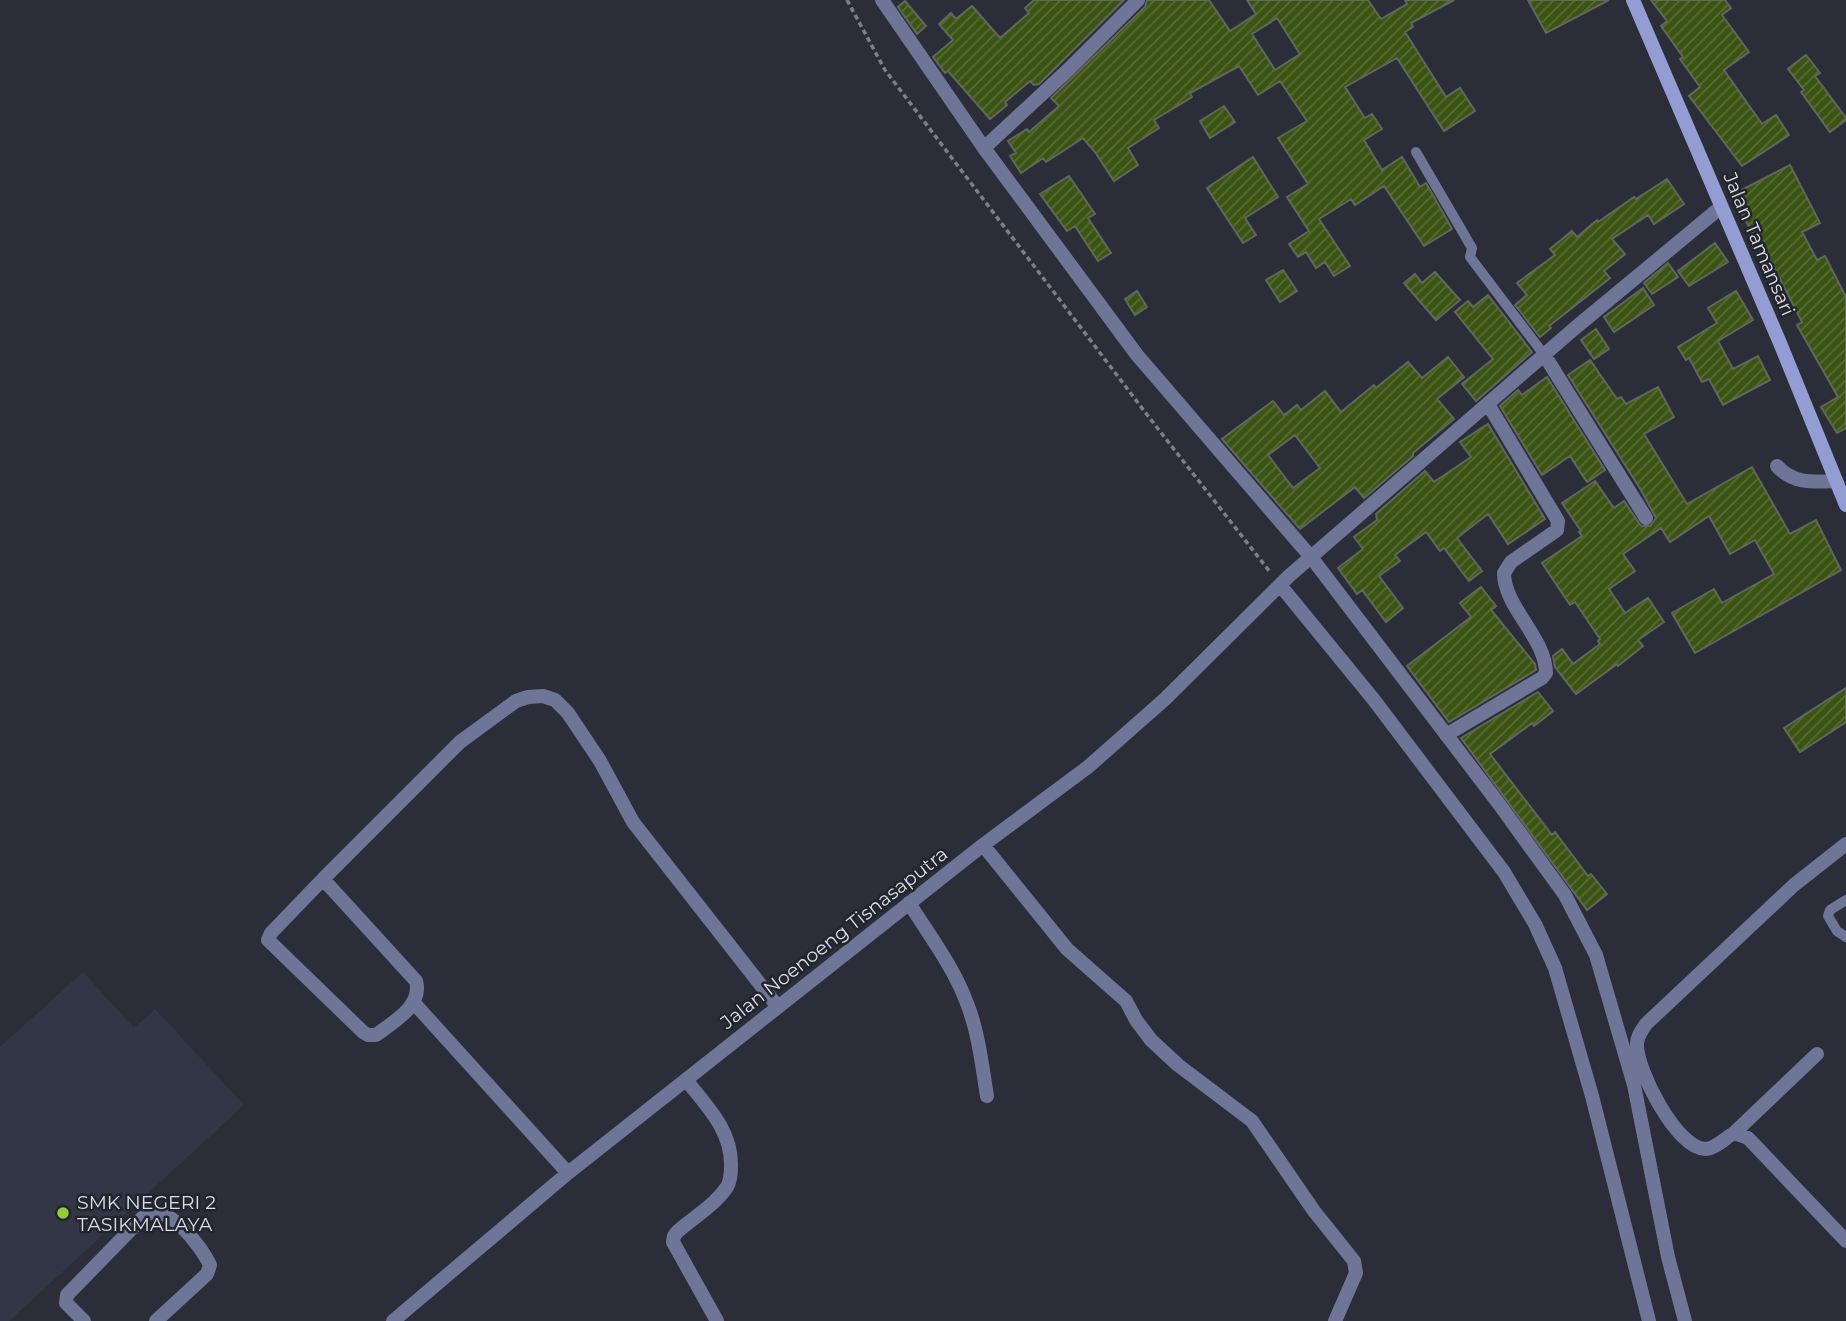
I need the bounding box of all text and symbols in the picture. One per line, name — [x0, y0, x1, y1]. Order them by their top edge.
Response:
street label: Jalan Tamansari — [1718, 168, 1800, 319]
street label: Jalan Noenoeng Tisnasaputra — [715, 842, 952, 1034]
place label: SMK NEGERI 2 TASIKMALAYA — [77, 1191, 216, 1236]
marker: SMK NEGERI 2 TASIKMALAYA — [55, 1205, 71, 1221]

